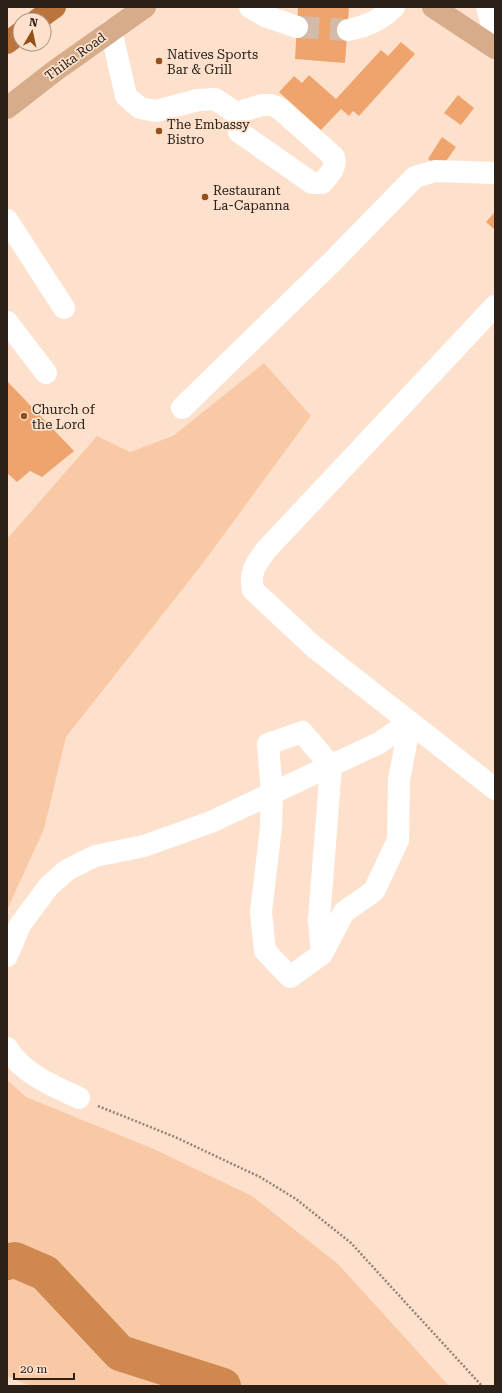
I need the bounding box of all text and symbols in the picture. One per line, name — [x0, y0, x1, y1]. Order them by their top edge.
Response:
north arrow — [12, 12, 52, 52]
text: N — [28, 16, 39, 30]
street label: Thika Road — [42, 29, 109, 83]
place label: Natives Sports Bar & Grill — [167, 47, 258, 77]
marker: Natives Sports Bar & Grill — [154, 56, 164, 66]
place label: The Embassy Bistro — [167, 117, 250, 147]
marker: The Embassy Bistro — [154, 126, 164, 136]
place label: Restaurant La-Capanna — [213, 183, 290, 213]
marker: Restaurant La-Capanna — [200, 192, 210, 202]
place label: Church of the Lord — [32, 402, 96, 432]
marker: Church of the Lord — [19, 411, 29, 421]
scale bar — [14, 1355, 74, 1381]
text: 20 m — [20, 1362, 47, 1376]

